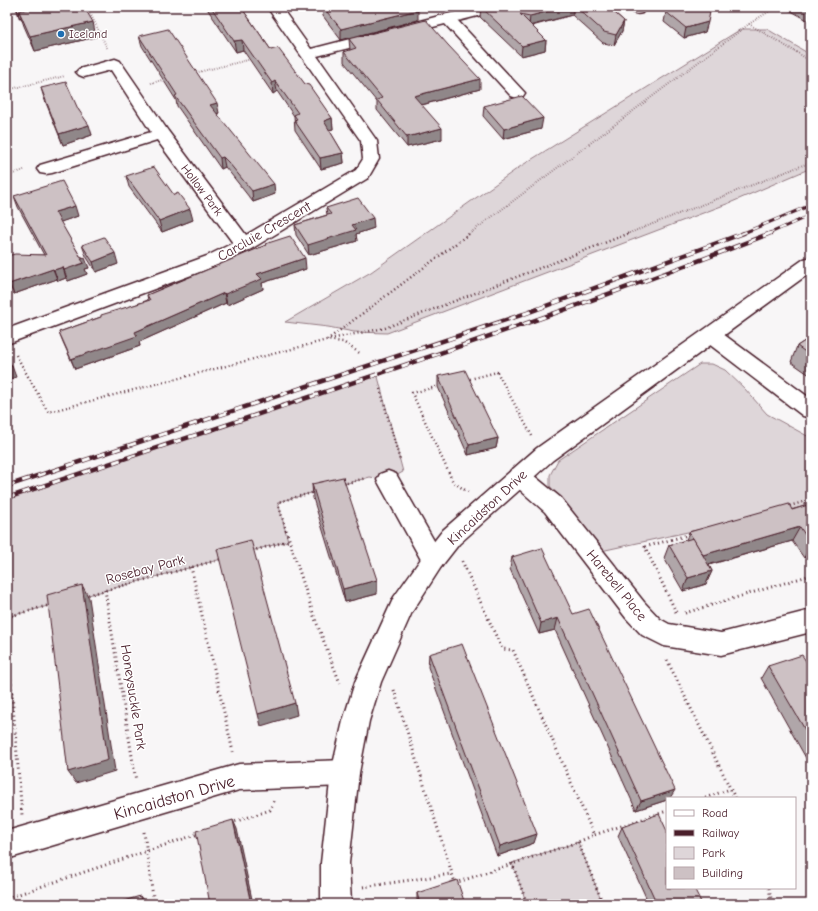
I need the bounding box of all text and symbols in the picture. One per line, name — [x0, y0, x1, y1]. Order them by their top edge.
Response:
place label: Iceland — [69, 27, 107, 41]
marker: Iceland — [56, 29, 66, 39]
street label: Hollow Park — [178, 162, 226, 219]
street label: Carcluie Crescent — [215, 197, 315, 265]
street label: Kincaidston Drive — [444, 466, 531, 549]
street label: Harebell Place — [583, 546, 651, 624]
street label: Rosebay Park — [104, 551, 187, 588]
street label: Honeysuckle Park — [117, 643, 150, 751]
street label: Kincaidston Drive — [112, 771, 237, 824]
legend — [666, 797, 796, 889]
text: Road — [702, 806, 728, 820]
text: Railway — [702, 826, 740, 840]
text: Park — [702, 846, 725, 860]
text: Building — [702, 866, 743, 880]

